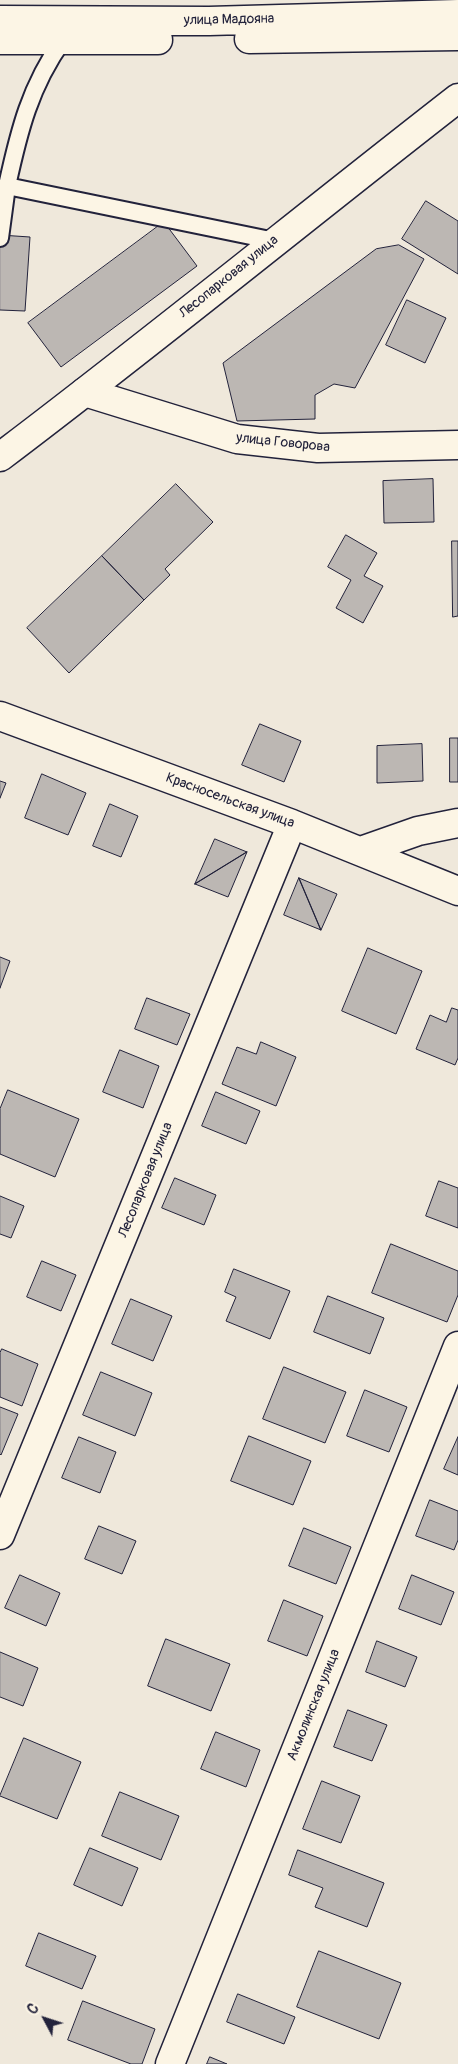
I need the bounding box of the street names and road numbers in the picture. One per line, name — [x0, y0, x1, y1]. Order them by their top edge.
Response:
street label: улица Мадояна — [184, 11, 274, 29]
street label: Лесопарковая улица — [176, 232, 282, 322]
street label: улица Говорова — [235, 430, 331, 456]
street label: Красносельская улица — [163, 770, 297, 832]
street label: Лесопарковая улица — [115, 1120, 177, 1240]
street label: Акмолинская улица — [284, 1647, 344, 1763]

